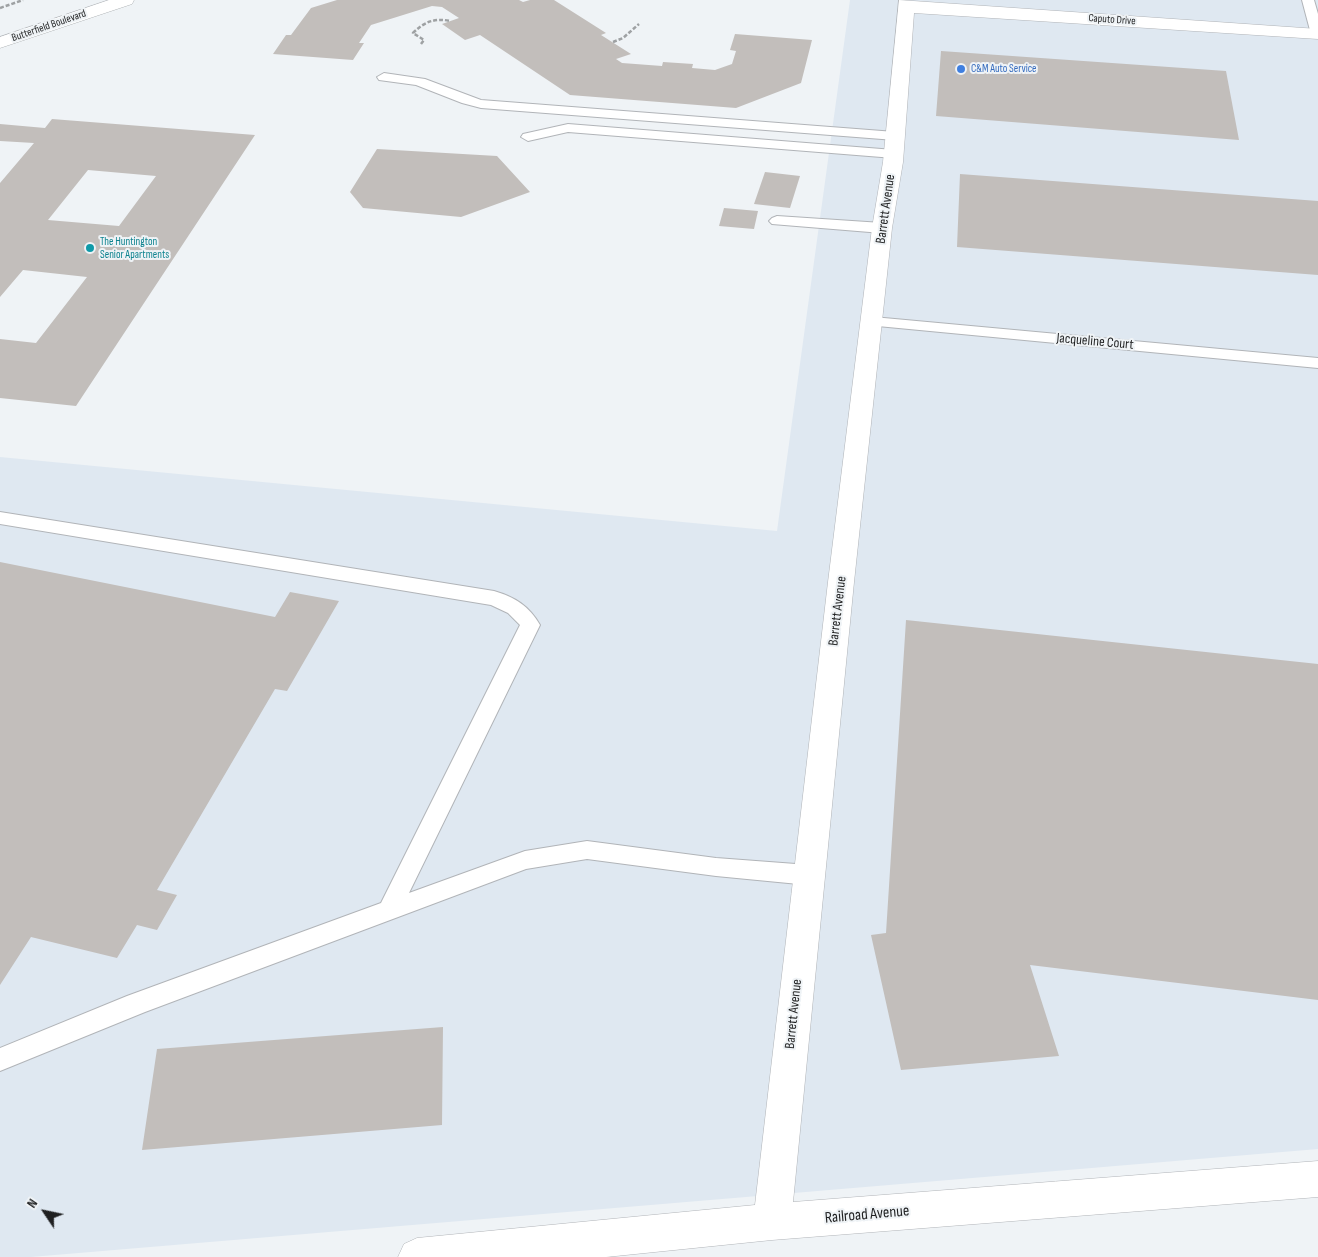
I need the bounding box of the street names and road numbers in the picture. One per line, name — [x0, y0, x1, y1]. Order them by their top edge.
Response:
street label: Butterfield Boulevard — [10, 7, 88, 45]
street label: Caputo Drive — [1088, 12, 1136, 28]
street label: Barrett Avenue — [873, 173, 899, 245]
street label: Jacqueline Court — [1056, 330, 1134, 354]
street label: Barrett Avenue — [825, 575, 851, 647]
street label: Barrett Avenue — [782, 978, 806, 1050]
street label: Railroad Avenue — [824, 1202, 910, 1228]

